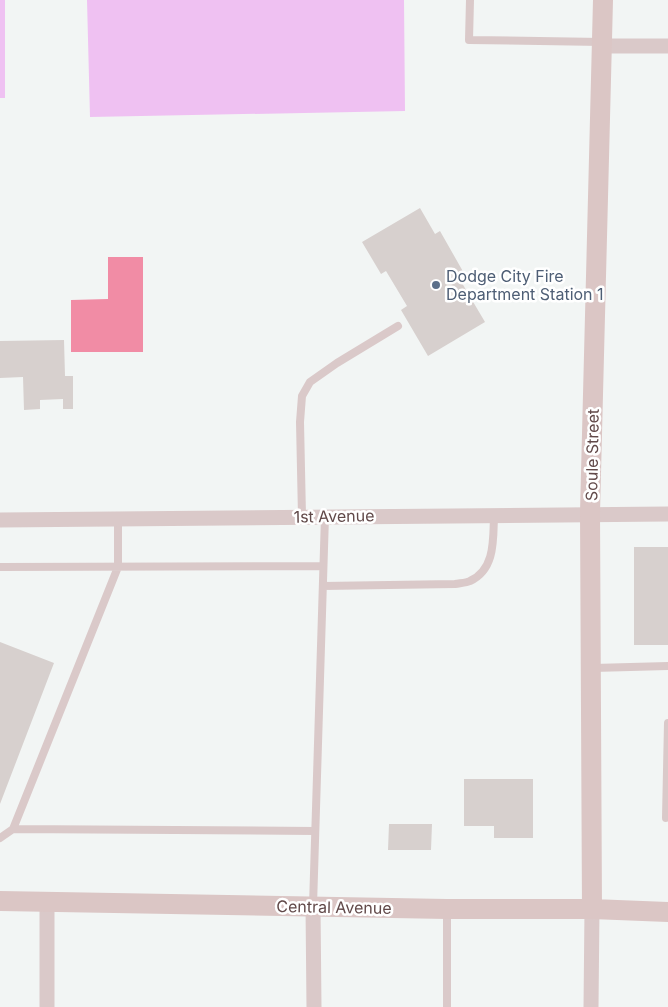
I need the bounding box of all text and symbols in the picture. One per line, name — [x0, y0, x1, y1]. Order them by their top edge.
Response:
place label: Dodge City Fire Department Station 1 — [446, 266, 604, 304]
marker: Dodge City Fire Department Station 1 — [430, 279, 442, 291]
street label: Soule Street — [581, 409, 603, 501]
street label: 1st Avenue — [293, 505, 375, 527]
street label: Central Avenue — [276, 896, 392, 918]

